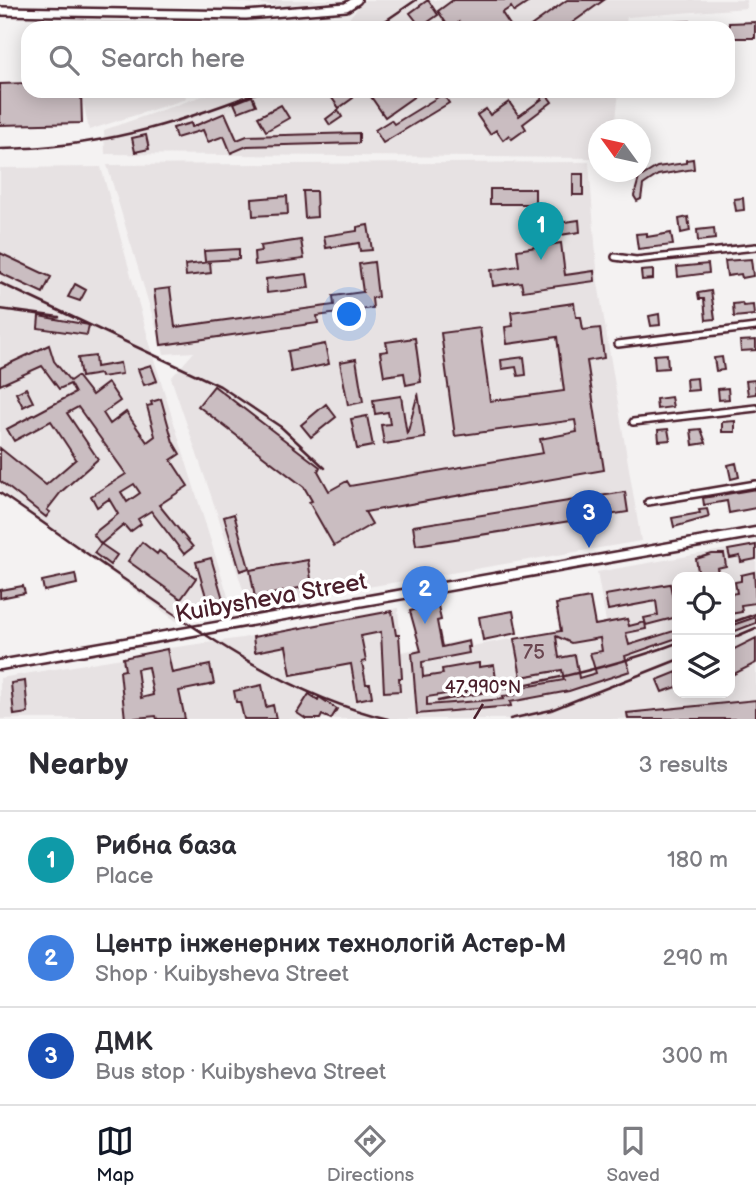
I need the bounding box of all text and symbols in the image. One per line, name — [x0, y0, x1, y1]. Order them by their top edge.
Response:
search box — [21, 21, 735, 98]
icon: search — [45, 41, 83, 79]
text: Search here — [101, 44, 245, 75]
north arrow — [588, 119, 651, 182]
pin: 1 — [518, 202, 564, 260]
your location — [332, 297, 366, 331]
pin: 3 — [566, 490, 612, 548]
pin: 2 — [402, 566, 448, 624]
street label: Kuibysheva Street — [173, 567, 370, 629]
map controls — [672, 572, 735, 698]
button: locate — [672, 572, 735, 635]
button: layers — [672, 635, 735, 698]
house number: 75 — [523, 640, 545, 665]
text: 47.990°N — [445, 677, 521, 698]
text: Nearby — [28, 747, 128, 783]
text: 3 results — [639, 751, 728, 779]
text: Рибна база — [95, 831, 236, 862]
text: 1 — [46, 846, 56, 874]
text: 180 m — [667, 846, 728, 874]
text: Place — [95, 862, 153, 890]
text: Центр інженерних технологій Астер-М — [95, 929, 567, 960]
text: 2 — [44, 944, 58, 972]
text: 290 m — [662, 944, 728, 972]
text: Shop · Kuibysheva Street — [95, 960, 349, 988]
text: ДМК — [95, 1027, 153, 1058]
text: 3 — [44, 1042, 58, 1070]
text: 300 m — [662, 1042, 728, 1070]
text: Bus stop · Kuibysheva Street — [95, 1058, 386, 1086]
tab: Map — [96, 1122, 134, 1187]
tab: Directions — [327, 1122, 414, 1187]
tab: Saved — [606, 1122, 660, 1187]

